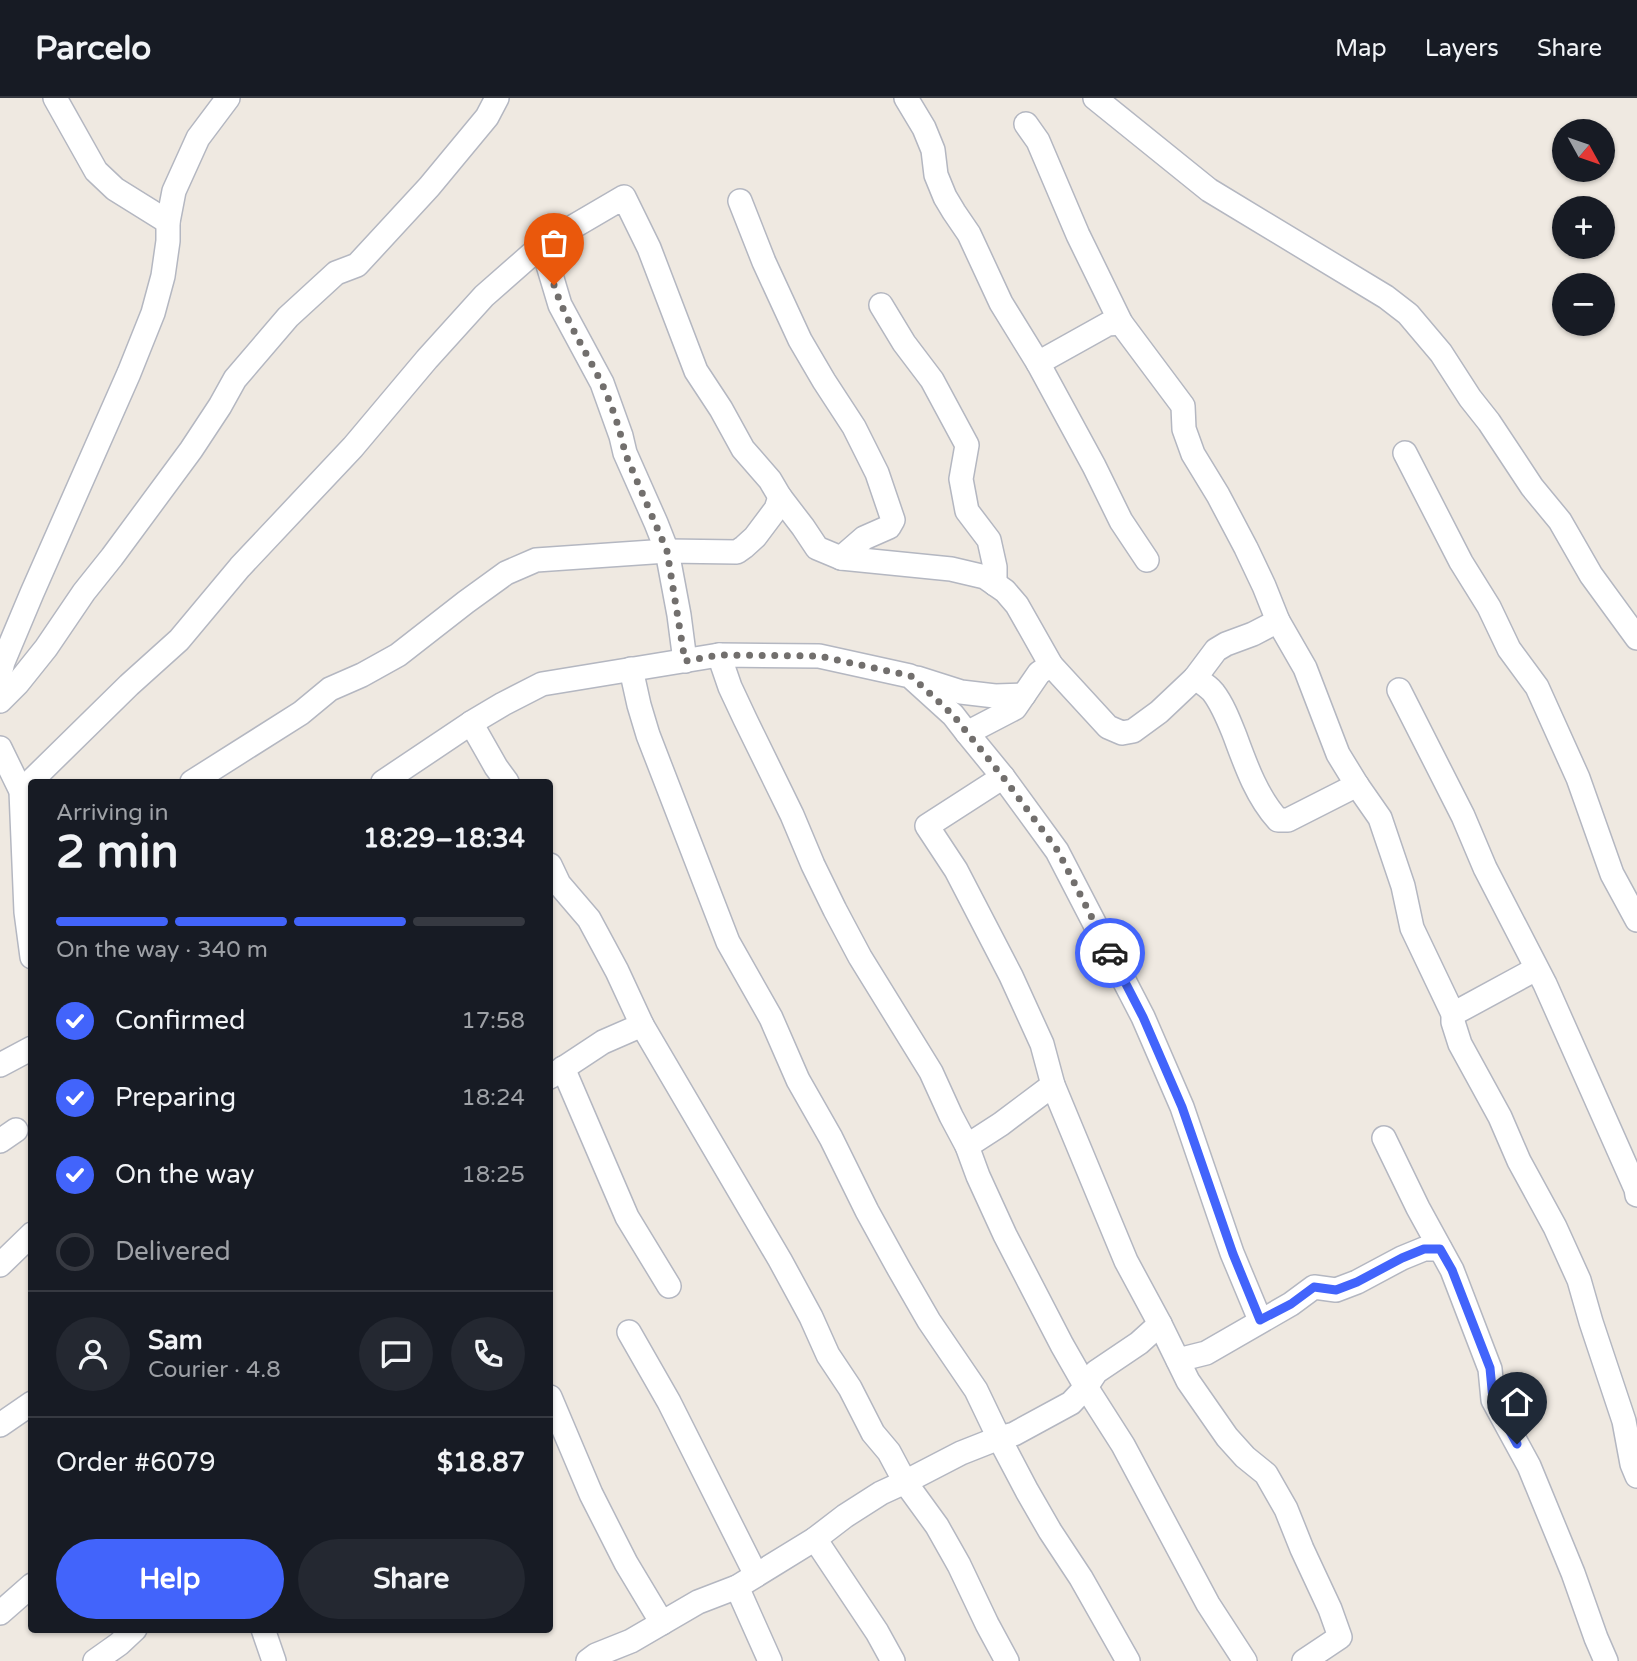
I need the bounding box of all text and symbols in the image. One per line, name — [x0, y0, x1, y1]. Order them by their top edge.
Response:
text: Parcelo — [35, 29, 151, 68]
text: Map — [1335, 34, 1387, 63]
text: Layers — [1425, 34, 1499, 63]
text: Share — [1537, 34, 1602, 63]
north arrow — [1552, 119, 1615, 182]
map controls — [1552, 119, 1615, 336]
button: + — [1552, 196, 1615, 259]
pin — [524, 213, 584, 285]
icon: bag — [535, 224, 573, 262]
button: − — [1552, 273, 1615, 336]
text: Arriving in — [56, 799, 169, 827]
text: 18:29–18:34 — [363, 823, 525, 854]
text: 2 min — [56, 825, 179, 880]
courier — [1075, 918, 1145, 988]
icon: car — [1091, 934, 1129, 972]
text: On the way · 340 m — [56, 936, 268, 964]
icon: check — [56, 1002, 94, 1040]
text: Confirmed — [115, 1005, 245, 1036]
text: 17:58 — [461, 1007, 525, 1035]
icon: check — [56, 1079, 94, 1117]
text: Preparing — [115, 1082, 236, 1113]
text: 18:24 — [461, 1084, 525, 1112]
icon: check — [56, 1156, 94, 1194]
text: On the way — [115, 1159, 255, 1190]
text: 18:25 — [461, 1161, 525, 1189]
text: Delivered — [115, 1236, 231, 1267]
button: person — [56, 1317, 130, 1391]
button: chat — [359, 1317, 433, 1391]
button: phone — [451, 1317, 525, 1391]
text: Sam — [148, 1325, 203, 1356]
text: Courier · 4.8 — [148, 1356, 281, 1384]
pin — [1487, 1372, 1547, 1444]
icon: home — [1498, 1383, 1536, 1421]
text: Order #6079 — [56, 1447, 216, 1478]
text: $18.87 — [437, 1447, 525, 1478]
button: Help — [56, 1539, 284, 1619]
button: Share — [298, 1539, 525, 1619]

